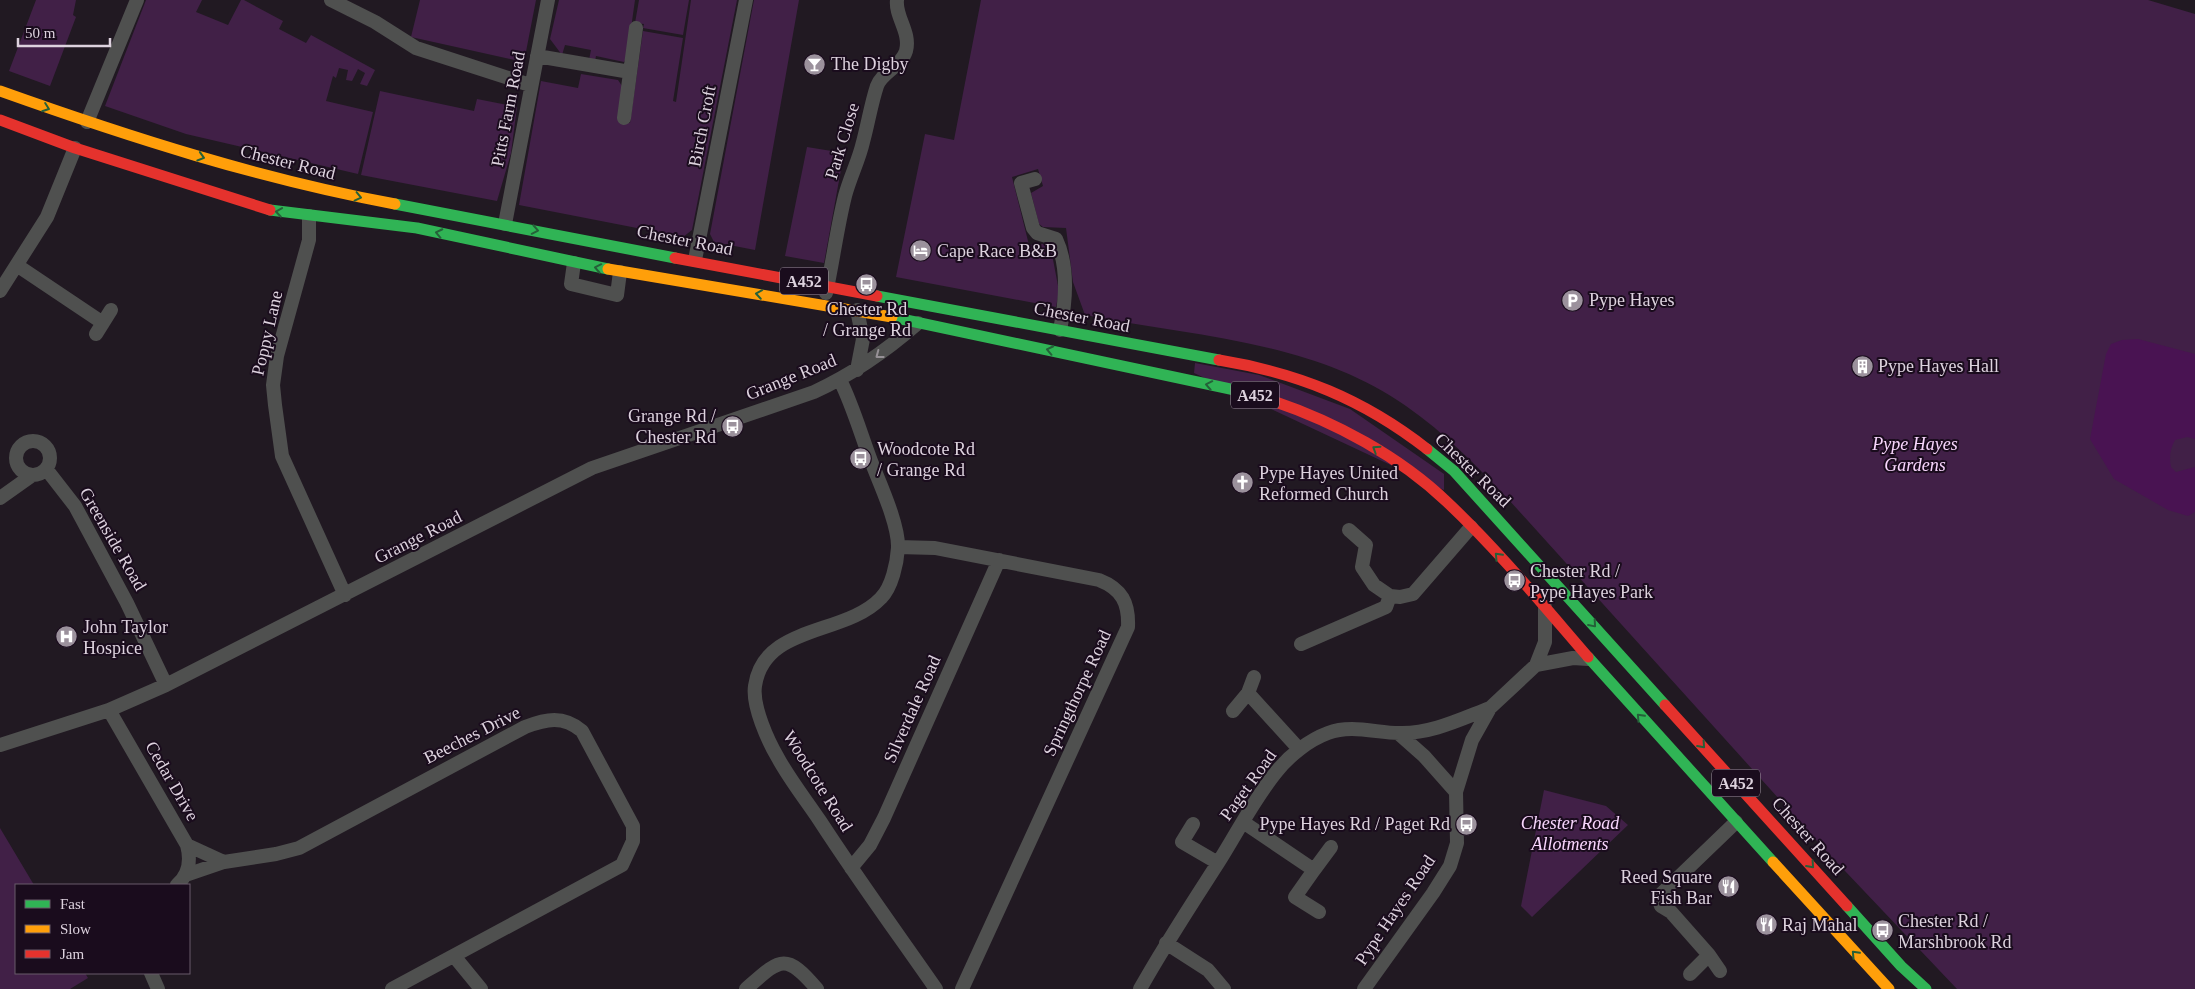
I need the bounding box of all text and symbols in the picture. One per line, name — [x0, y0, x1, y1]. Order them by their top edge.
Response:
scale bar — [18, 15, 110, 47]
text: 50 m — [25, 25, 56, 41]
street label: Pitts Farm Road — [487, 50, 529, 168]
bar icon: The Digby — [803, 52, 827, 76]
place label: The Digby — [831, 54, 908, 74]
street label: Birch Croft — [684, 84, 720, 168]
street label: Park Close — [821, 101, 863, 181]
one-way arrow — [41, 102, 50, 112]
street label: Chester Road — [238, 141, 338, 183]
one-way arrow — [196, 152, 204, 162]
one-way arrow — [354, 191, 363, 202]
one-way arrow — [274, 207, 283, 217]
street label: Chester Road — [635, 221, 735, 259]
one-way arrow — [531, 224, 539, 235]
one-way arrow — [435, 229, 444, 239]
hotel icon: Cape Race B&B — [909, 239, 933, 263]
place label: Cape Race B&B — [937, 241, 1057, 261]
one-way arrow — [594, 263, 603, 274]
road number: A452 — [780, 268, 828, 294]
bus stop icon: Chester Rd / Grange Rd — [855, 272, 879, 296]
parking icon: Pype Hayes — [1561, 288, 1585, 312]
street label: Poppy Lane — [248, 289, 286, 377]
one-way arrow — [754, 289, 763, 299]
place label: Pype Hayes — [1589, 290, 1674, 310]
street label: Chester Road — [1032, 298, 1132, 336]
place label: Chester Rd / Grange Rd — [823, 299, 911, 340]
one-way arrow — [1046, 345, 1055, 356]
one-way arrow — [876, 349, 885, 358]
street label: Grange Road — [743, 350, 839, 404]
building icon: Pype Hayes Hall — [1850, 354, 1874, 378]
place label: Pype Hayes Hall — [1878, 356, 1999, 376]
one-way arrow — [1205, 380, 1214, 391]
road number: A452 — [1231, 382, 1279, 408]
place label: Grange Rd / Chester Rd — [628, 406, 716, 447]
bus stop icon: Grange Rd / Chester Rd — [720, 414, 744, 438]
street label: Chester Road — [1431, 429, 1515, 511]
park label: Pype Hayes Gardens — [1871, 434, 1958, 475]
place label: Woodcote Rd / Grange Rd — [877, 439, 975, 480]
one-way arrow — [1372, 446, 1382, 455]
bus stop icon: Woodcote Rd / Grange Rd — [849, 447, 873, 471]
place label: Pype Hayes United Reformed Church — [1259, 463, 1398, 504]
church icon: Pype Hayes United Reformed Church — [1231, 471, 1255, 495]
street label: Greenside Road — [75, 484, 151, 594]
street label: Grange Road — [371, 506, 465, 568]
one-way arrow — [1495, 552, 1504, 561]
place label: Chester Rd / Pype Hayes Park — [1530, 561, 1653, 602]
bus stop icon: Chester Rd / Pype Hayes Park — [1502, 569, 1526, 593]
place label: John Taylor Hospice — [83, 617, 168, 658]
one-way arrow — [1588, 619, 1597, 628]
hospital icon: John Taylor Hospice — [55, 625, 79, 649]
street label: Springthorpe Road — [1039, 627, 1115, 759]
street label: Silverdale Road — [879, 652, 945, 766]
street label: Beeches Drive — [420, 702, 524, 768]
one-way arrow — [1637, 713, 1646, 722]
street label: Woodcote Road — [779, 727, 857, 835]
street label: Cedar Drive — [141, 738, 203, 824]
one-way arrow — [1696, 740, 1705, 749]
street label: Paget Road — [1216, 746, 1280, 824]
road number: A452 — [1712, 770, 1760, 796]
street label: Chester Road — [1768, 793, 1848, 879]
bus stop icon: Pype Hayes Rd / Paget Rd — [1454, 812, 1478, 836]
park label: Chester Road Allotments — [1521, 813, 1620, 854]
place label: Pype Hayes Rd / Paget Rd — [1260, 814, 1450, 834]
street label: Pype Hayes Road — [1351, 851, 1439, 969]
one-way arrow — [1805, 860, 1814, 869]
place label: Reed Square Fish Bar — [1621, 867, 1712, 908]
restaurant icon: Reed Square Fish Bar — [1716, 875, 1740, 899]
legend — [15, 884, 190, 974]
text: Fast — [60, 896, 86, 912]
place label: Chester Rd / Marshbrook Rd — [1898, 911, 2012, 952]
restaurant icon: Raj Mahal — [1754, 913, 1778, 937]
place label: Raj Mahal — [1782, 915, 1857, 935]
bus stop icon: Chester Rd / Marshbrook Rd — [1870, 919, 1894, 943]
text: Slow — [60, 921, 91, 937]
text: Jam — [60, 946, 84, 962]
one-way arrow — [1852, 950, 1861, 959]

